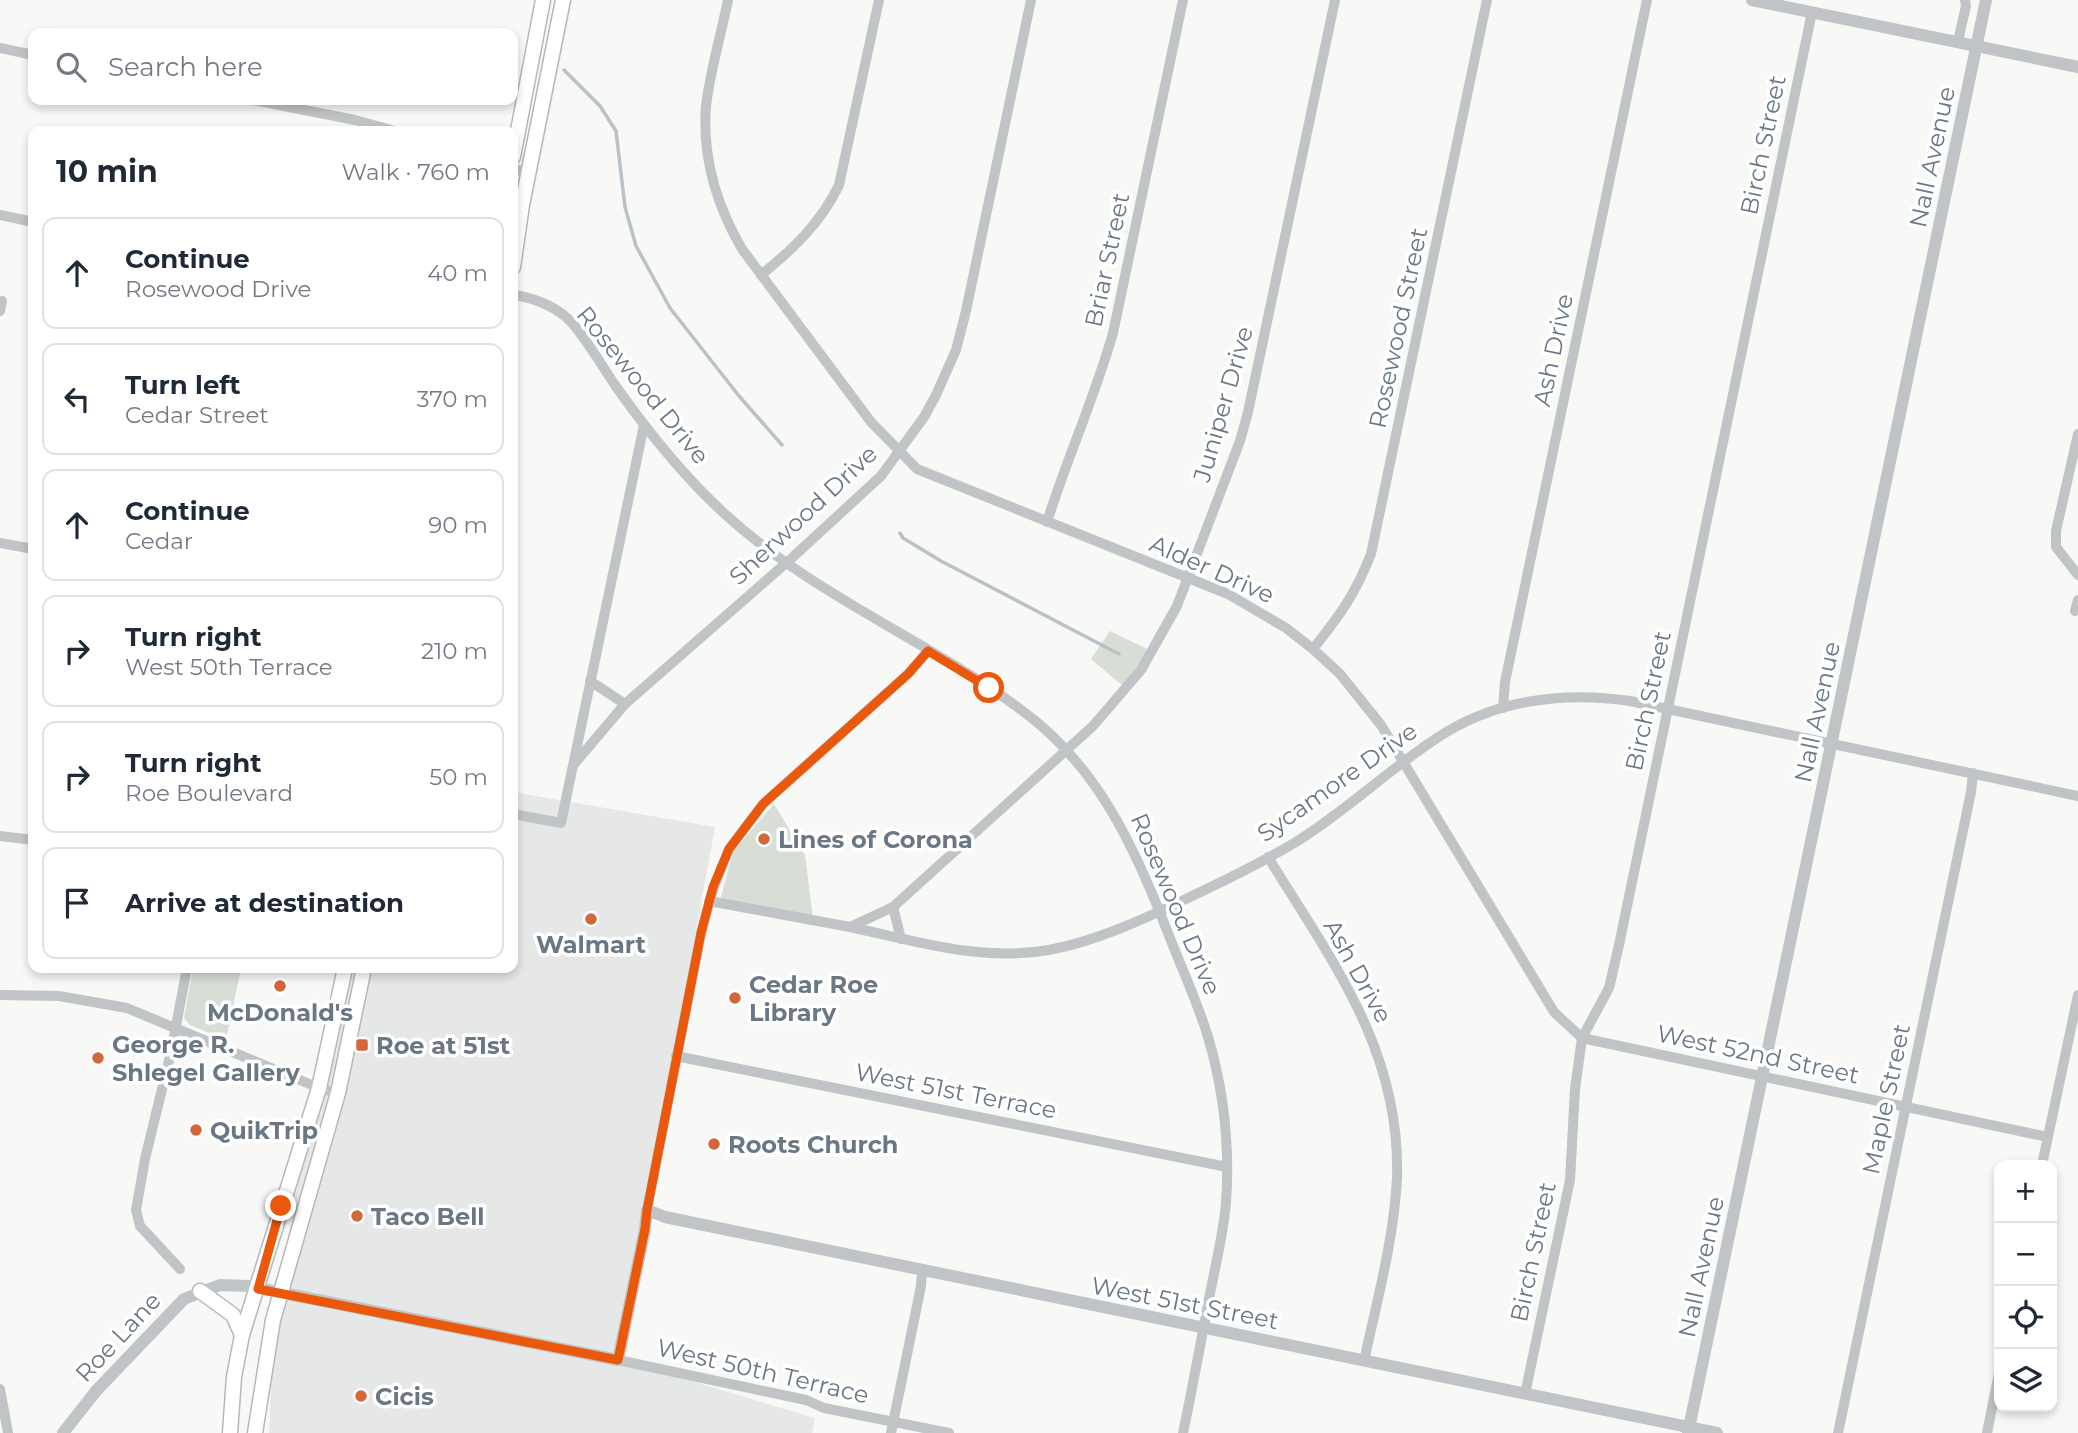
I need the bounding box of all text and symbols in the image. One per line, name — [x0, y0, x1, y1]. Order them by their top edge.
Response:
search box — [28, 28, 518, 105]
icon: search — [52, 48, 90, 86]
text: Search here — [108, 51, 263, 83]
street label: Birch Street — [1734, 72, 1792, 218]
street label: Nall Avenue — [1903, 84, 1961, 230]
text: 10 min — [56, 153, 158, 190]
text: Walk · 760 m — [342, 158, 490, 186]
street label: Briar Street — [1079, 190, 1135, 330]
street label: Rosewood Street — [1363, 225, 1433, 431]
text: Continue — [125, 243, 250, 275]
icon: ahead — [58, 254, 96, 292]
text: 40 m — [427, 259, 488, 287]
text: Rosewood Drive — [125, 275, 312, 303]
street label: Ash Drive — [1527, 291, 1579, 409]
street label: Rosewood Drive — [570, 300, 716, 470]
street label: Juniper Drive — [1187, 323, 1259, 486]
text: Turn left — [125, 369, 241, 401]
icon: left — [58, 380, 96, 418]
text: 370 m — [417, 385, 488, 413]
text: Cedar Street — [125, 401, 269, 429]
street label: Sherwood Drive — [723, 439, 883, 591]
text: Continue — [125, 495, 250, 527]
icon: ahead — [58, 506, 96, 544]
text: 90 m — [428, 511, 488, 539]
text: Cedar — [125, 527, 193, 555]
street label: Alder Drive — [1145, 529, 1279, 609]
text: Turn right — [125, 621, 261, 653]
street label: Birch Street — [1619, 628, 1677, 774]
icon: right — [58, 632, 96, 670]
text: 210 m — [421, 637, 488, 665]
street label: Nall Avenue — [1788, 639, 1846, 785]
text: West 50th Terrace — [125, 653, 333, 681]
route start — [973, 672, 1004, 703]
street label: Sycamore Drive — [1251, 716, 1423, 848]
text: Turn right — [125, 747, 261, 779]
icon: right — [58, 758, 96, 796]
text: 50 m — [429, 763, 488, 791]
text: Roe Boulevard — [125, 779, 293, 807]
street label: Rosewood Drive — [1125, 809, 1227, 999]
place label: Lines of Corona — [778, 825, 973, 854]
marker: Lines of Corona — [756, 831, 772, 847]
icon: arrive — [58, 884, 96, 922]
text: Arrive at destination — [125, 887, 404, 919]
marker: Walmart — [583, 911, 599, 927]
street label: Ash Drive — [1318, 914, 1398, 1028]
place label: Walmart — [536, 930, 646, 959]
place label: Cedar Roe Library — [749, 970, 878, 1027]
marker: McDonald's — [272, 978, 288, 994]
marker: Cedar Roe Library — [727, 990, 743, 1006]
place label: McDonald's — [207, 998, 353, 1027]
street label: West 52nd Street — [1654, 1018, 1862, 1090]
street label: Maple Street — [1856, 1021, 1916, 1177]
place label: George R. Shlegel Gallery — [112, 1030, 300, 1087]
place label: Roe at 51st — [376, 1031, 511, 1060]
marker: Roe at 51st — [354, 1037, 370, 1053]
marker: George R. Shlegel Gallery — [90, 1050, 106, 1066]
street label: West 51st Terrace — [853, 1057, 1059, 1125]
place label: QuikTrip — [210, 1116, 318, 1145]
marker: QuikTrip — [188, 1122, 204, 1138]
place label: Roots Church — [728, 1130, 898, 1159]
marker: Roots Church — [706, 1136, 722, 1152]
map controls — [1994, 1160, 2057, 1412]
button: + — [1994, 1160, 2057, 1223]
street label: Birch Street — [1504, 1179, 1562, 1325]
route end — [265, 1190, 296, 1221]
street label: Nall Avenue — [1672, 1194, 1730, 1340]
place label: Taco Bell — [371, 1202, 485, 1231]
marker: Taco Bell — [349, 1208, 365, 1224]
button: − — [1994, 1223, 2057, 1286]
street label: West 51st Street — [1089, 1271, 1281, 1335]
street label: Roe Lane — [69, 1286, 167, 1388]
button: locate — [1994, 1286, 2057, 1349]
street label: West 50th Terrace — [654, 1333, 872, 1409]
button: layers — [1994, 1349, 2057, 1412]
place label: Cicis — [375, 1382, 434, 1411]
marker: Cicis — [353, 1388, 369, 1404]

